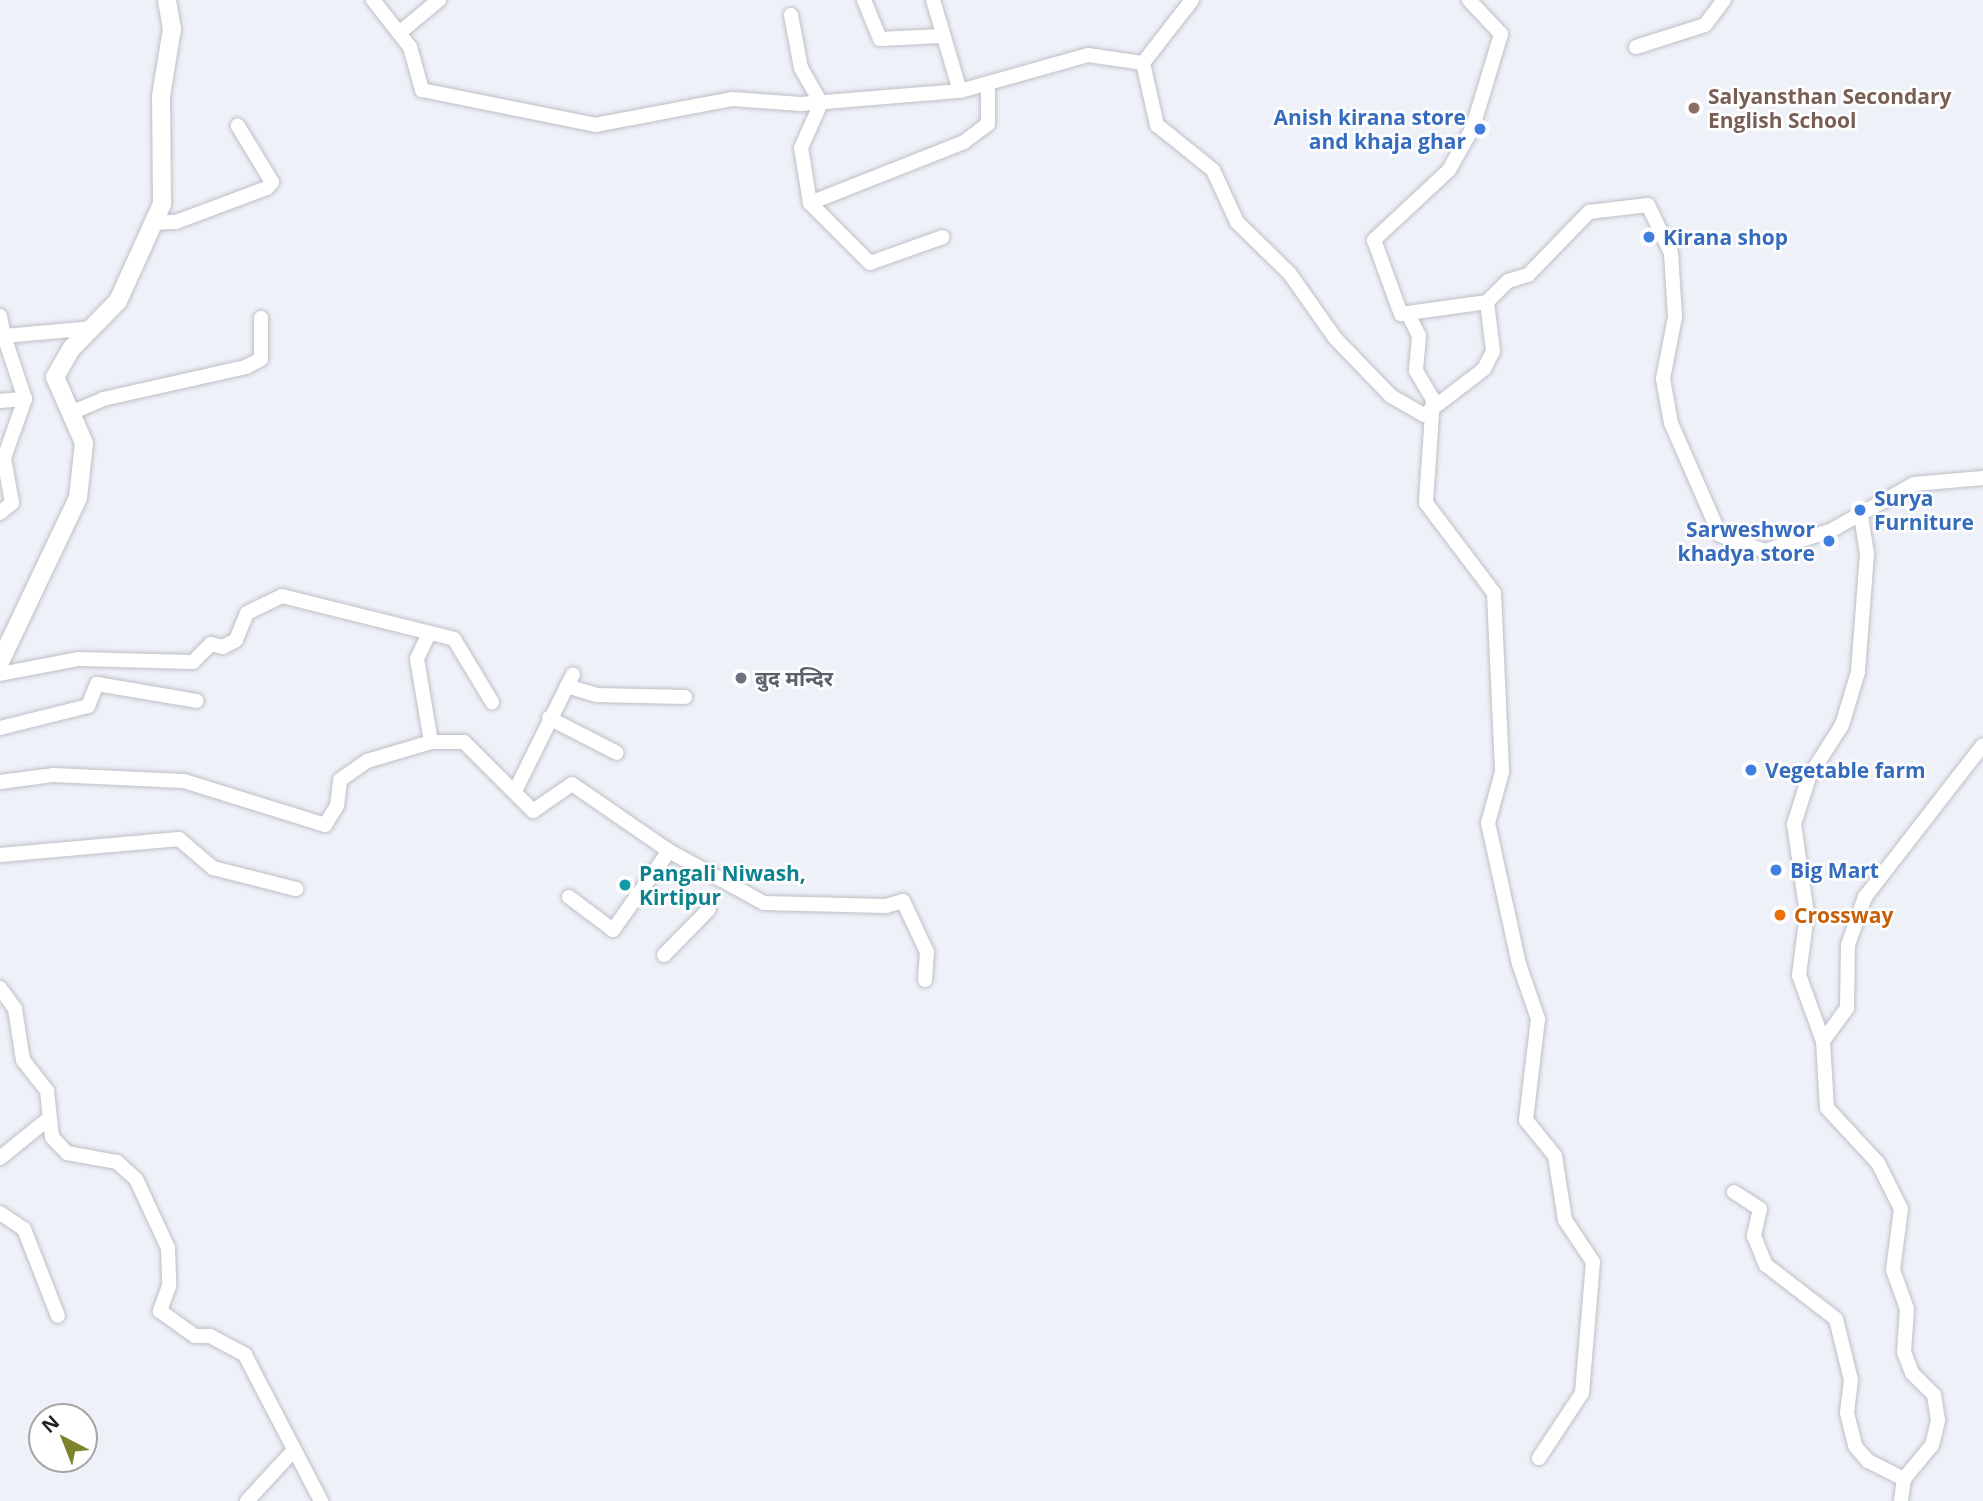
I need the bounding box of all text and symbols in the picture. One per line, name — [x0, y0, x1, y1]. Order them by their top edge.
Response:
place label: Salyansthan Secondary English School — [1708, 83, 1951, 133]
marker: Salyansthan Secondary English School — [1686, 100, 1702, 116]
place label: Anish kirana store and khaja ghar — [1274, 104, 1466, 154]
marker: Anish kirana store and khaja ghar — [1472, 121, 1488, 137]
place label: Kirana shop — [1663, 224, 1788, 250]
marker: Kirana shop — [1641, 229, 1657, 245]
place label: Surya Furniture — [1874, 485, 1974, 535]
marker: Surya Furniture — [1852, 502, 1868, 518]
place label: Sarweshwor khadya store — [1678, 516, 1815, 566]
marker: Sarweshwor khadya store — [1821, 533, 1837, 549]
place label: बुद मन्दिर — [755, 665, 833, 691]
marker: बुद मन्दिर — [733, 670, 749, 686]
place label: Vegetable farm — [1765, 757, 1926, 783]
marker: Vegetable farm — [1743, 762, 1759, 778]
place label: Big Mart — [1790, 857, 1879, 883]
place label: Pangali Niwash, Kirtipur — [639, 860, 806, 910]
marker: Big Mart — [1768, 862, 1784, 878]
marker: Pangali Niwash, Kirtipur — [617, 877, 633, 893]
place label: Crossway — [1794, 902, 1893, 928]
marker: Crossway — [1772, 907, 1788, 923]
north arrow — [28, 1403, 98, 1473]
text: N — [36, 1409, 65, 1439]

